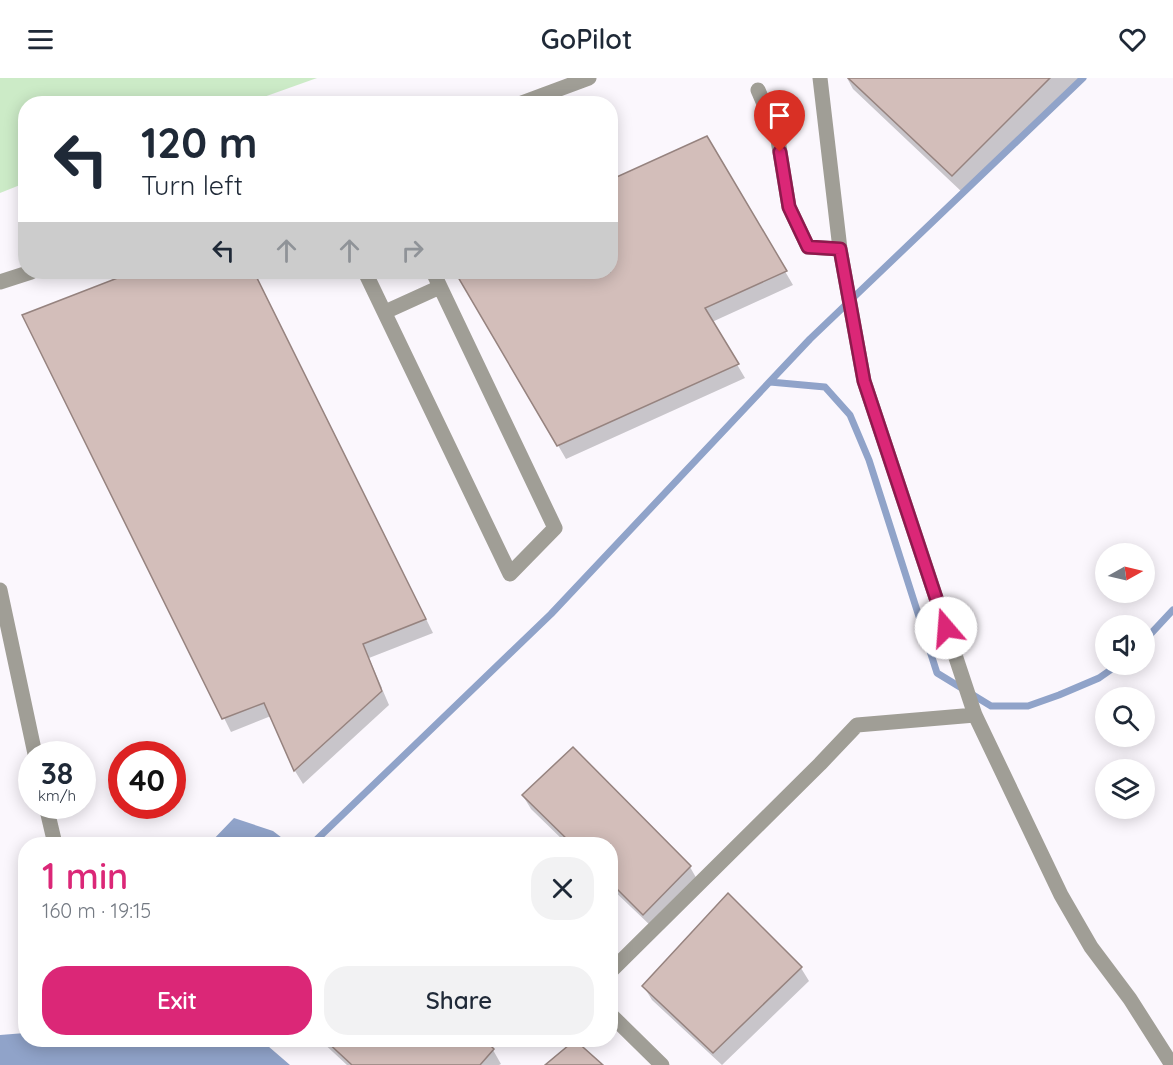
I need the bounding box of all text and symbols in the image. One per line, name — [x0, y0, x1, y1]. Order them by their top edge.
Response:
text: GoPilot — [541, 22, 632, 56]
icon: menu — [24, 23, 57, 56]
icon: heart — [1116, 23, 1149, 56]
pin — [754, 90, 805, 152]
icon: arrive — [763, 99, 796, 132]
text: 120 m — [141, 116, 258, 169]
icon: left — [42, 120, 120, 198]
text: Turn left — [141, 168, 243, 202]
icon: left — [207, 234, 240, 267]
icon: ahead — [270, 234, 303, 267]
icon: ahead — [333, 234, 366, 267]
icon: right — [396, 234, 429, 267]
north arrow — [1095, 543, 1155, 603]
map controls — [1095, 543, 1155, 819]
position arrow — [914, 596, 978, 660]
button: sound — [1095, 615, 1155, 675]
button: search — [1095, 687, 1155, 747]
speed limit sign: 40 — [108, 741, 186, 819]
text: 38 — [41, 754, 73, 792]
button: layers — [1095, 759, 1155, 819]
text: km/h — [38, 786, 76, 805]
text: 1 min — [42, 853, 128, 898]
button: close — [531, 857, 594, 920]
text: 160 m · 19:15 — [42, 898, 151, 923]
button: Exit — [42, 966, 312, 1035]
button: Share — [324, 966, 594, 1035]

